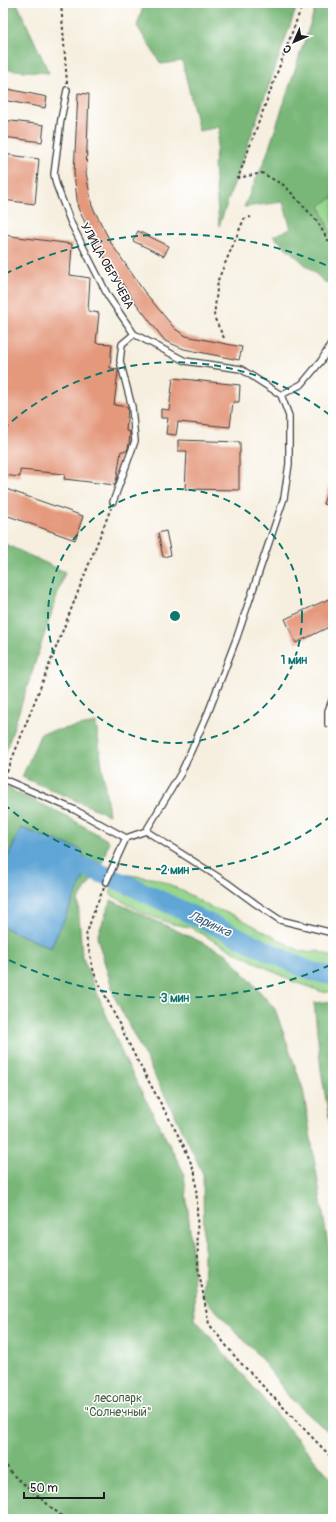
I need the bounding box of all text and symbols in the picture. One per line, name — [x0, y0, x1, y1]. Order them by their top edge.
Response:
north arrow — [274, 22, 314, 62]
text: С — [280, 42, 294, 56]
street label: УЛИЦА ОБРУЧЕВА — [77, 220, 137, 312]
centre of rings — [168, 609, 182, 623]
text: 1 мин — [281, 653, 307, 668]
text: 2 мин — [161, 863, 189, 878]
water label: Ларинка — [186, 907, 235, 941]
text: 3 мин — [161, 991, 189, 1006]
park label: лесопарк "Солнечный" — [84, 1391, 152, 1420]
scale bar — [24, 1474, 104, 1500]
text: 50 m — [30, 1481, 58, 1496]

